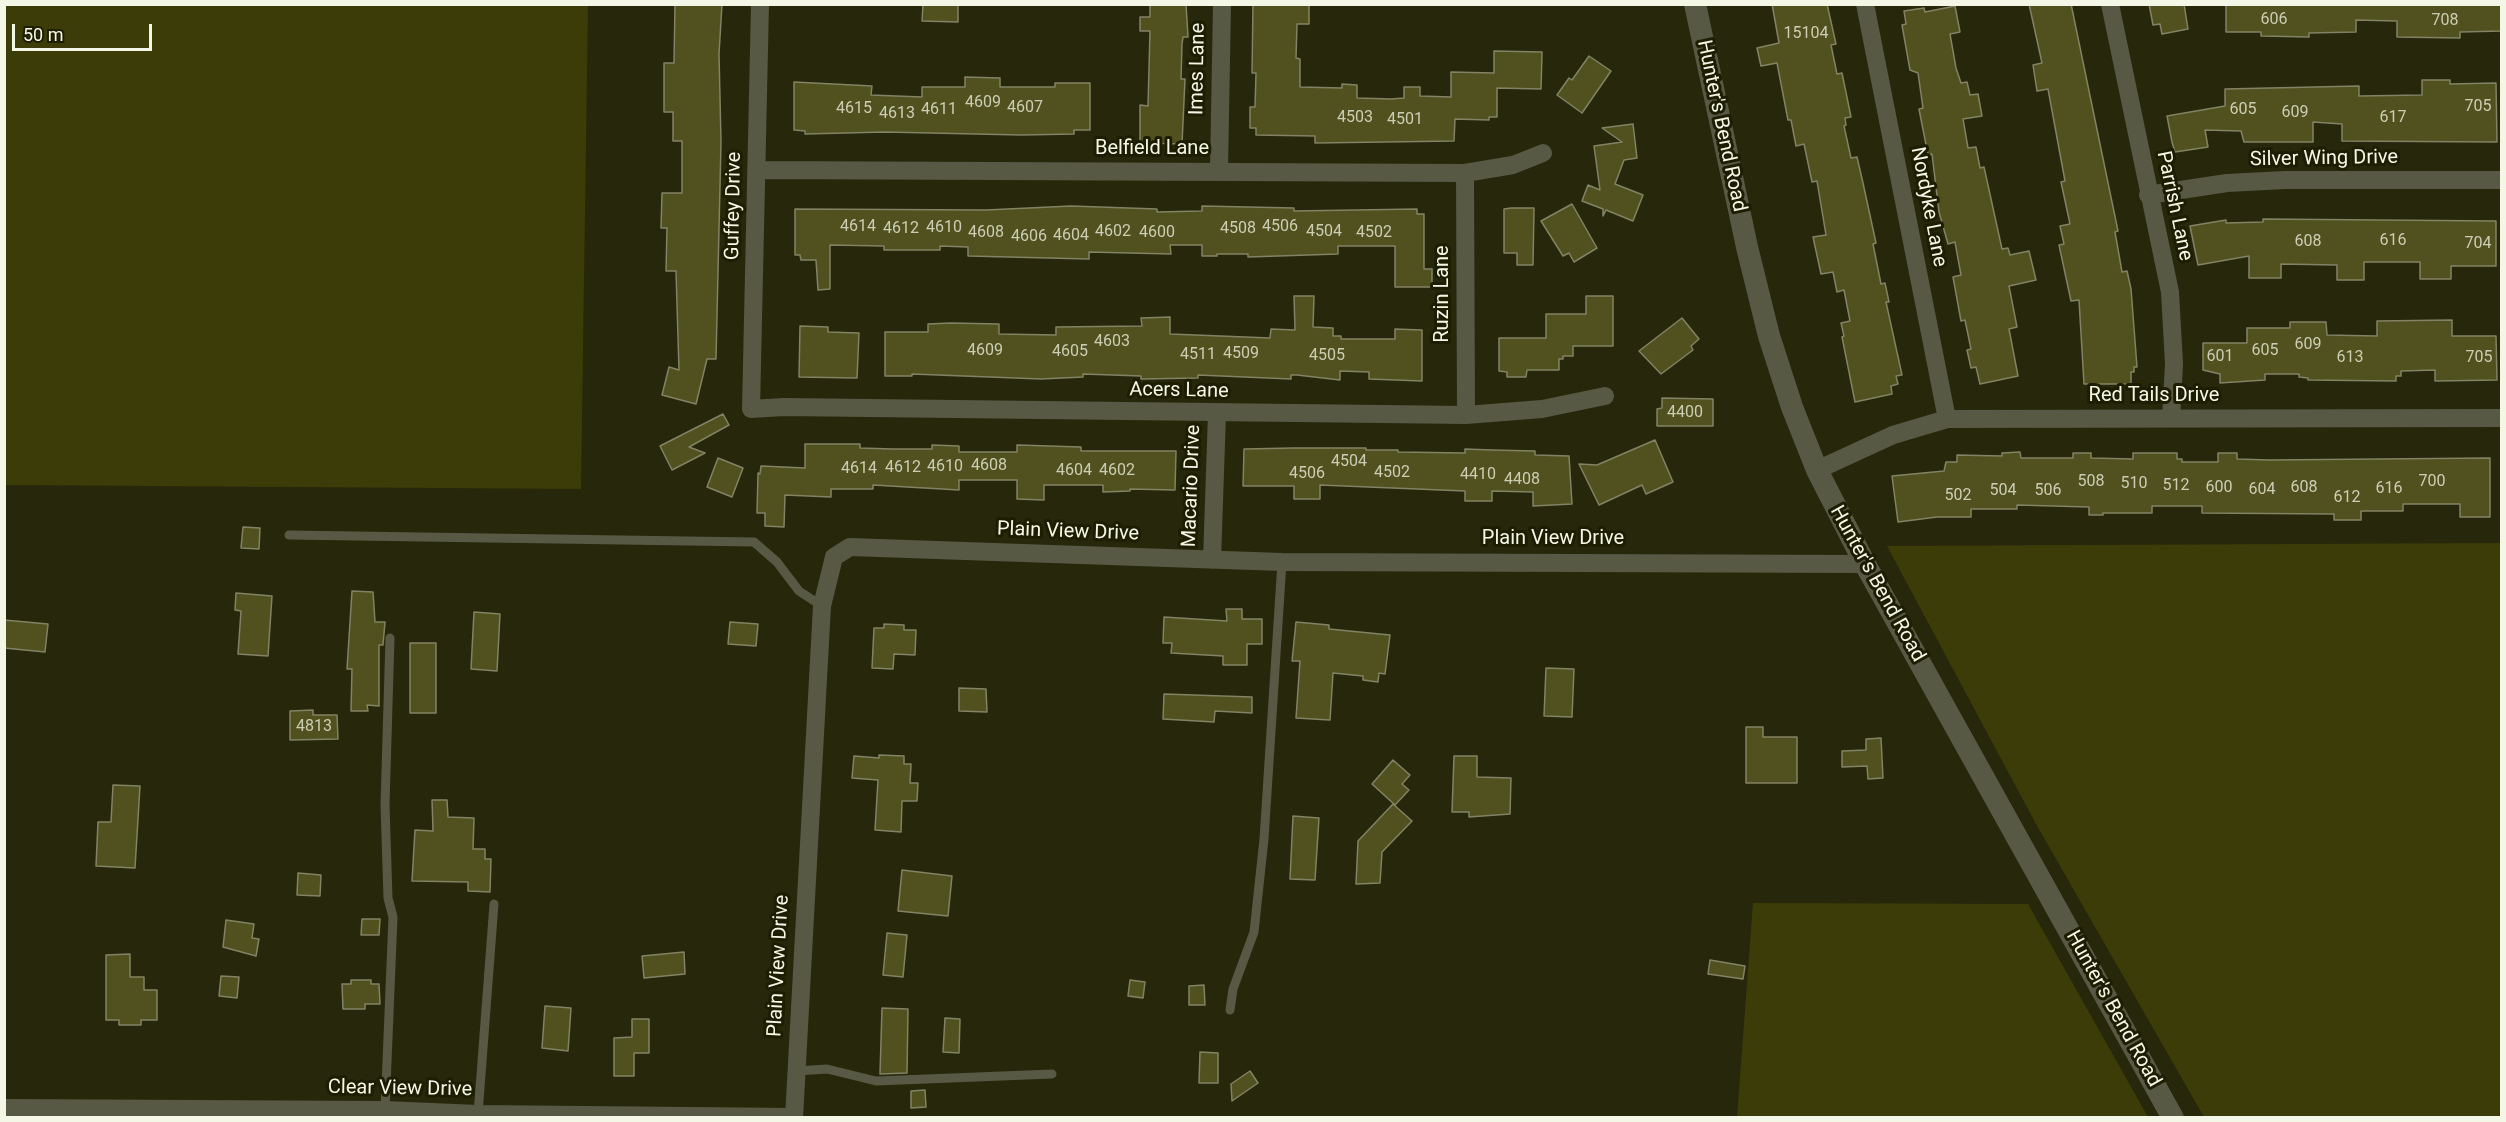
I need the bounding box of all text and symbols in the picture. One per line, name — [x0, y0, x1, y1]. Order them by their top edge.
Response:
house number: 606 — [2261, 10, 2287, 30]
house number: 708 — [2432, 11, 2458, 31]
scale bar — [15, 12, 154, 50]
street label: Imes Lane — [1185, 23, 1211, 115]
text: 50 m — [23, 24, 63, 45]
house number: 15104 — [1784, 24, 1828, 44]
street label: Hunter's Bend Road — [1691, 38, 1751, 214]
house number: 4609 — [965, 93, 1001, 113]
house number: 705 — [2465, 97, 2491, 117]
house number: 4607 — [1007, 98, 1043, 118]
house number: 4615 — [836, 99, 872, 119]
house number: 4611 — [921, 100, 957, 120]
house number: 605 — [2230, 100, 2256, 120]
house number: 609 — [2282, 103, 2308, 123]
house number: 4613 — [879, 104, 915, 124]
house number: 4503 — [1337, 108, 1373, 128]
house number: 617 — [2380, 108, 2406, 128]
house number: 4501 — [1387, 110, 1423, 130]
street label: Belfield Lane — [1095, 137, 1209, 161]
street label: Nordyke Lane — [1905, 145, 1951, 269]
street label: Silver Wing Drive — [2250, 146, 2398, 172]
street label: Parrish Lane — [2151, 149, 2197, 263]
street label: Guffey Drive — [721, 152, 747, 260]
house number: 4614 — [840, 217, 876, 237]
house number: 4506 — [1262, 217, 1298, 237]
house number: 4610 — [926, 218, 962, 238]
house number: 4612 — [883, 219, 919, 239]
house number: 4508 — [1220, 219, 1256, 239]
house number: 4602 — [1095, 222, 1131, 242]
house number: 4504 — [1306, 222, 1342, 242]
house number: 4608 — [968, 223, 1004, 243]
house number: 4600 — [1139, 223, 1175, 243]
house number: 4502 — [1356, 223, 1392, 243]
house number: 4604 — [1053, 226, 1089, 246]
house number: 4606 — [1011, 227, 1047, 247]
house number: 616 — [2380, 231, 2406, 251]
house number: 608 — [2295, 232, 2321, 252]
house number: 704 — [2465, 234, 2491, 254]
street label: Ruzin Lane — [1431, 245, 1455, 343]
house number: 4603 — [1094, 332, 1130, 352]
house number: 609 — [2295, 335, 2321, 355]
house number: 4609 — [967, 341, 1003, 361]
house number: 605 — [2252, 341, 2278, 361]
house number: 4605 — [1052, 342, 1088, 362]
house number: 4509 — [1223, 344, 1259, 364]
house number: 4511 — [1180, 345, 1216, 365]
house number: 4505 — [1309, 346, 1345, 366]
house number: 601 — [2207, 347, 2233, 367]
house number: 613 — [2337, 348, 2363, 368]
house number: 705 — [2466, 348, 2492, 368]
street label: Acers Lane — [1129, 378, 1229, 404]
street label: Red Tails Drive — [2089, 384, 2219, 408]
house number: 4400 — [1667, 403, 1703, 423]
street label: Macario Drive — [1178, 424, 1206, 548]
house number: 4504 — [1331, 452, 1367, 472]
house number: 4608 — [971, 456, 1007, 476]
house number: 4610 — [927, 457, 963, 477]
house number: 4612 — [885, 458, 921, 478]
house number: 4614 — [841, 459, 877, 479]
house number: 4604 — [1056, 461, 1092, 481]
house number: 4602 — [1099, 461, 1135, 481]
house number: 4502 — [1374, 463, 1410, 483]
house number: 4506 — [1289, 464, 1325, 484]
house number: 4410 — [1460, 465, 1496, 485]
house number: 4408 — [1504, 470, 1540, 490]
house number: 508 — [2078, 472, 2104, 492]
house number: 700 — [2419, 472, 2445, 492]
house number: 510 — [2121, 474, 2147, 494]
house number: 512 — [2163, 476, 2189, 496]
house number: 600 — [2206, 478, 2232, 498]
house number: 608 — [2291, 478, 2317, 498]
house number: 616 — [2376, 479, 2402, 499]
house number: 604 — [2249, 480, 2275, 500]
house number: 504 — [1990, 481, 2016, 501]
house number: 506 — [2035, 481, 2061, 501]
house number: 502 — [1945, 486, 1971, 506]
house number: 612 — [2334, 488, 2360, 508]
street label: Hunter's Bend Road — [1824, 502, 1930, 666]
street label: Plain View Drive — [996, 518, 1140, 546]
street label: Plain View Drive — [1482, 527, 1624, 551]
house number: 4813 — [296, 717, 332, 737]
street label: Plain View Drive — [763, 894, 795, 1038]
street label: Hunter's Bend Road — [2060, 927, 2166, 1091]
street label: Clear View Drive — [328, 1076, 472, 1102]

